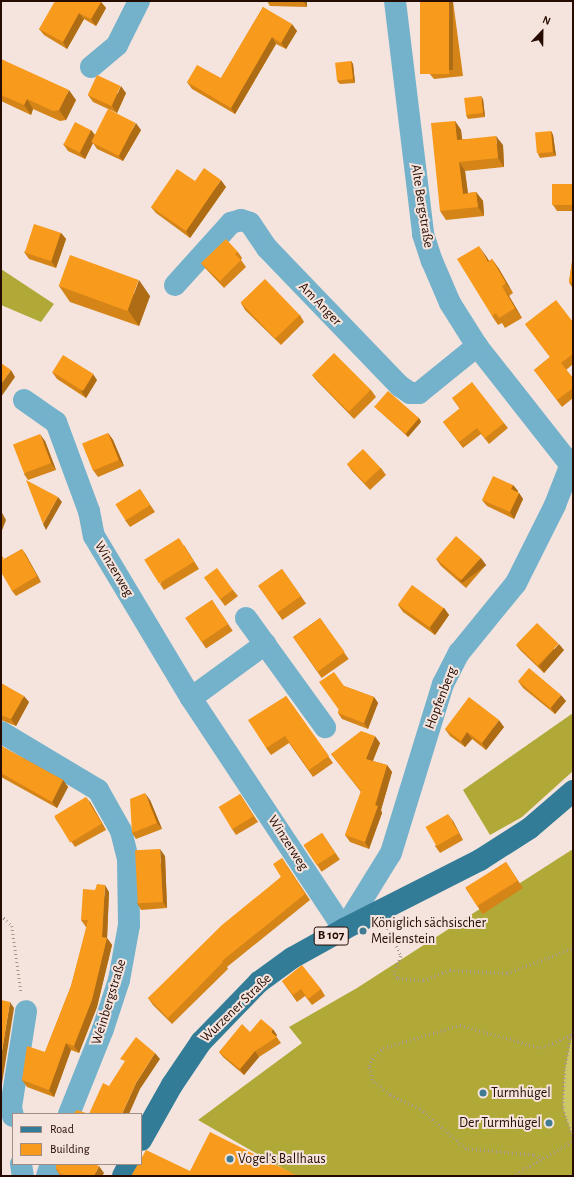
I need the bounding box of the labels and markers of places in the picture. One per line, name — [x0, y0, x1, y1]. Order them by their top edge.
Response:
place label: Königlich sächsischer Meilenstein — [371, 915, 486, 948]
marker: Königlich sächsischer Meilenstein — [358, 926, 368, 936]
place label: Turmhügel — [491, 1085, 551, 1101]
marker: Turmhügel — [478, 1088, 488, 1098]
place label: Der Turmhügel — [459, 1115, 541, 1131]
marker: Der Turmhügel — [544, 1118, 554, 1128]
place label: Vogel's Ballhaus — [238, 1151, 326, 1167]
marker: Vogel's Ballhaus — [225, 1154, 235, 1164]

